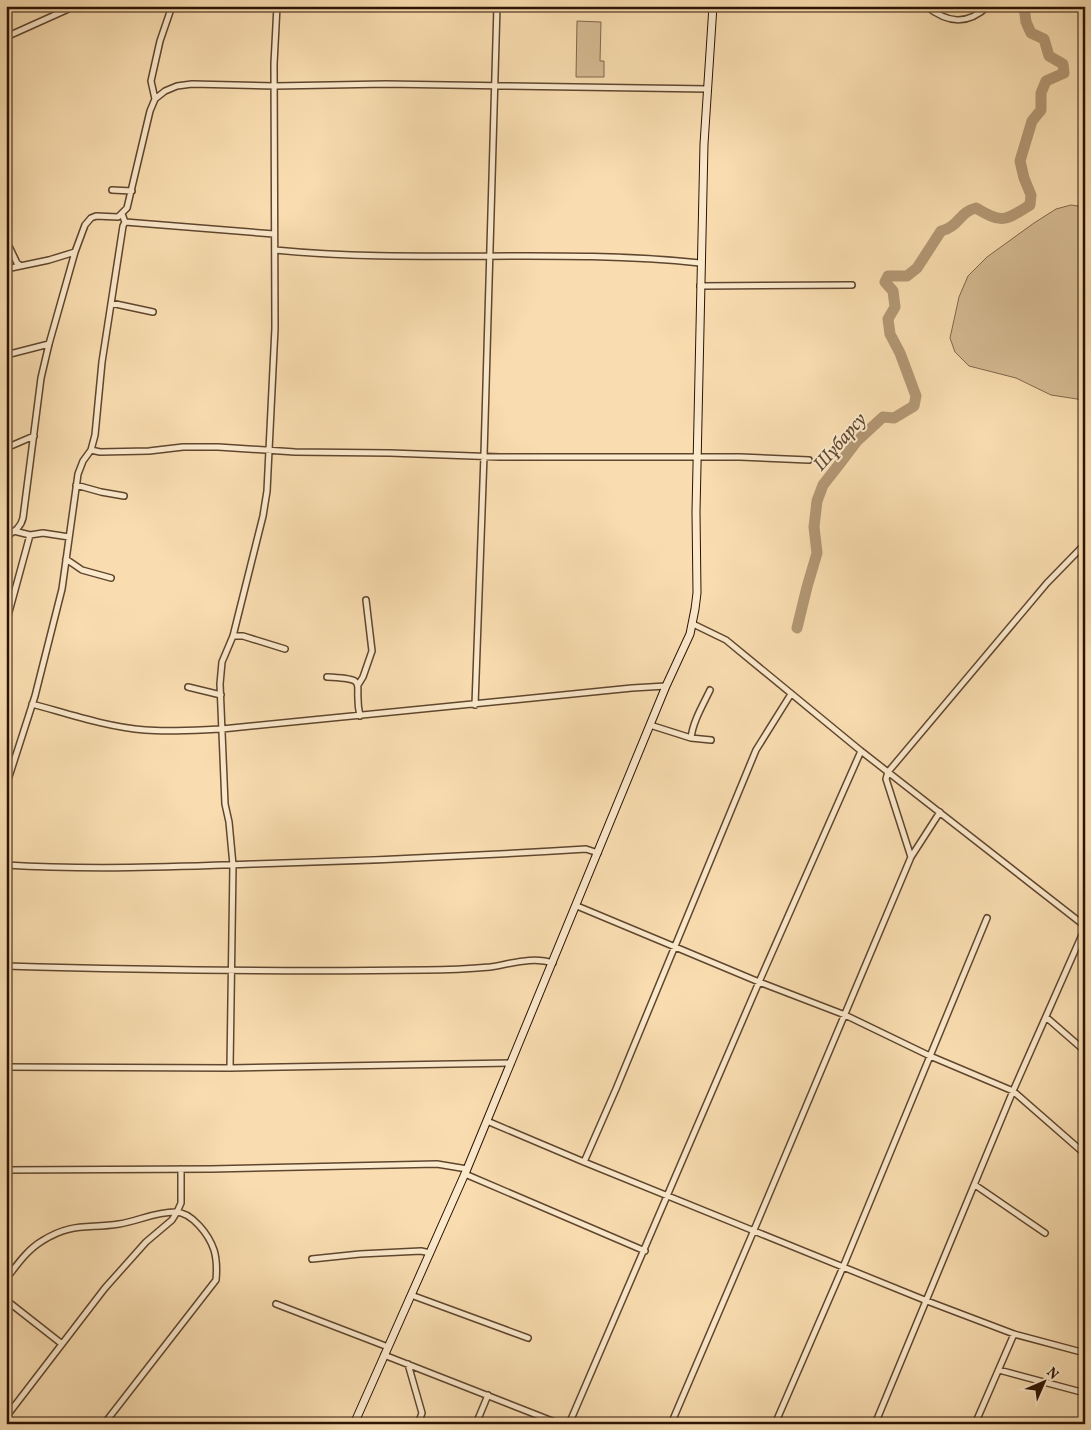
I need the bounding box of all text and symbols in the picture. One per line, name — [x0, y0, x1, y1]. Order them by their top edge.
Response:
water label: Шұбарсу — [808, 407, 873, 477]
north arrow — [1018, 1358, 1068, 1408]
text: N — [1042, 1364, 1062, 1384]

